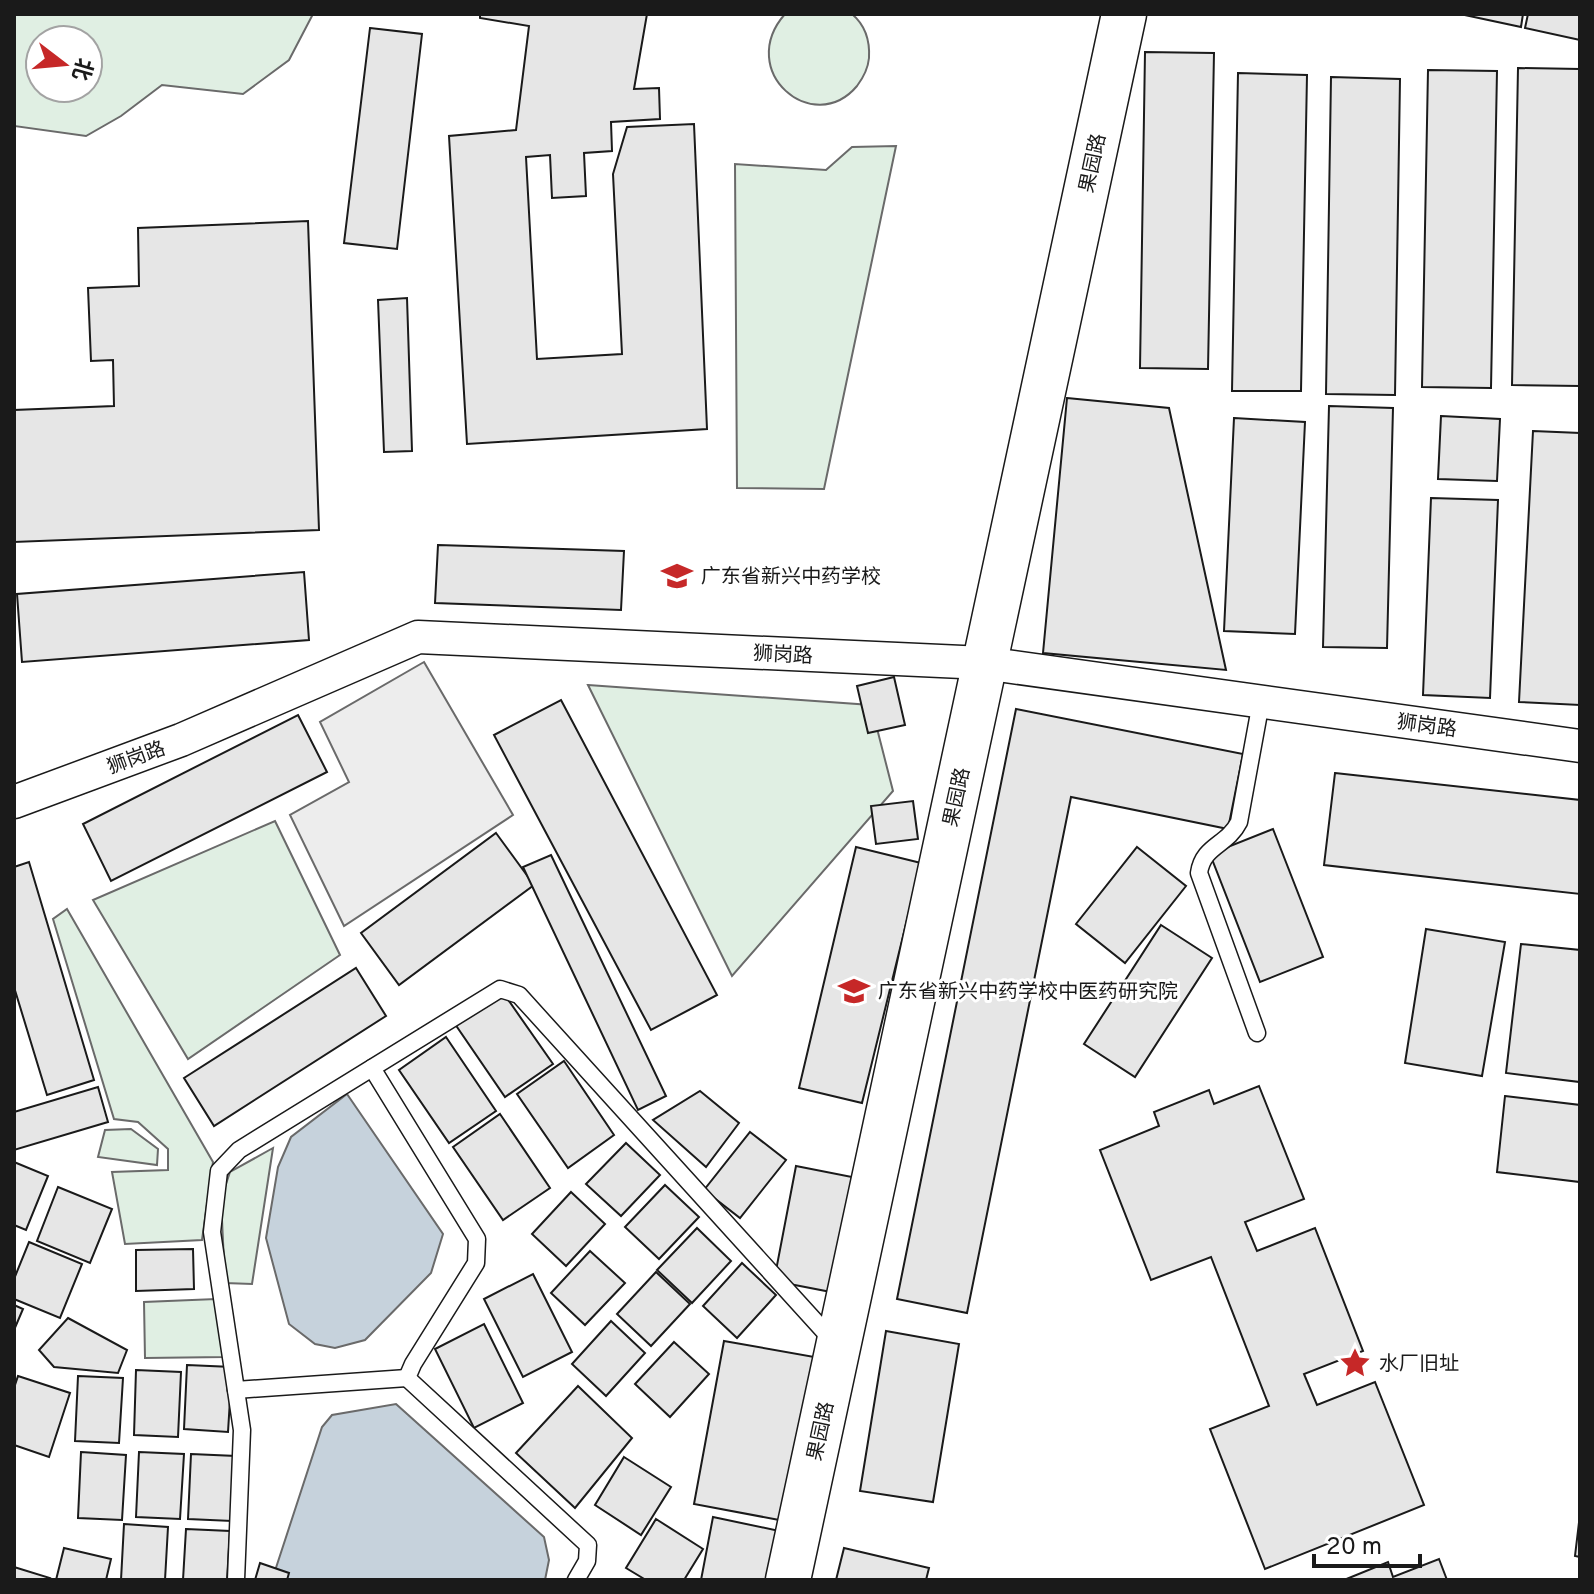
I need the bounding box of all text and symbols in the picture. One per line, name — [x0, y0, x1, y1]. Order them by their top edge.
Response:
north arrow — [24, 24, 104, 104]
text: 北 — [65, 55, 97, 83]
street label: 果园路 — [1075, 131, 1113, 195]
school or university icon: 广东省新兴中药学校 — [660, 559, 694, 593]
place label: 广东省新兴中药学校 — [701, 565, 881, 591]
street label: 狮岗路 — [752, 641, 814, 671]
street label: 狮岗路 — [1395, 710, 1458, 744]
street label: 狮岗路 — [104, 736, 169, 781]
street label: 果园路 — [939, 765, 977, 829]
school or university icon: 广东省新兴中药学校中医药研究院 — [837, 974, 871, 1008]
place label: 广东省新兴中药学校中医药研究院 — [878, 980, 1178, 1006]
place icon: 水厂旧址 — [1338, 1346, 1372, 1380]
place label: 水厂旧址 — [1379, 1352, 1459, 1378]
street label: 果园路 — [803, 1399, 841, 1463]
scale bar — [1314, 1518, 1420, 1568]
text: 20 m — [1326, 1533, 1382, 1563]

